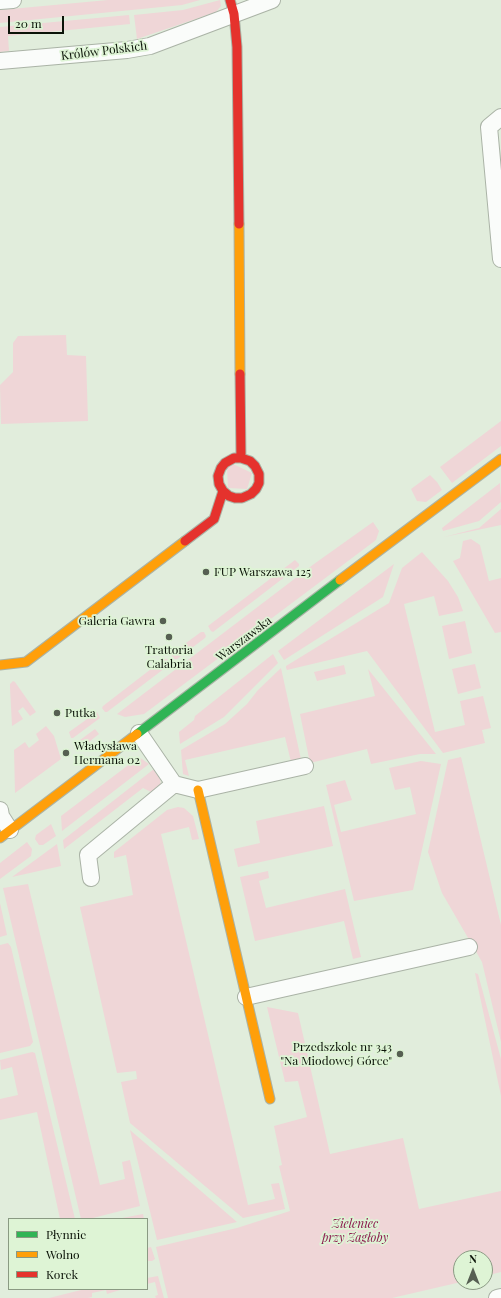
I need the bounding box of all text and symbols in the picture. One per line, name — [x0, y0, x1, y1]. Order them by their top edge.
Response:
scale bar — [10, 8, 66, 34]
text: 20 m — [15, 15, 42, 31]
street label: Królów Polskich — [60, 39, 148, 63]
place label: FUP Warszawa 125 — [214, 565, 311, 579]
marker: FUP Warszawa 125 — [201, 567, 211, 577]
place label: Galeria Gawra — [79, 614, 155, 628]
street label: Warszawska — [213, 614, 275, 664]
marker: Galeria Gawra — [158, 616, 168, 626]
marker: Trattoria Calabria — [164, 632, 174, 642]
place label: Trattoria Calabria — [145, 643, 193, 671]
place label: Putka — [65, 706, 96, 720]
marker: Putka — [52, 708, 62, 718]
place label: Władysława Hermana 02 — [74, 739, 140, 767]
marker: Władysława Hermana 02 — [61, 748, 71, 758]
place label: Przedszkole nr 343 "Na Miodowej Górce" — [280, 1040, 392, 1068]
marker: Przedszkole nr 343 "Na Miodowej Górce" — [395, 1049, 405, 1059]
park label: Zieleniec przy Zagłoby — [322, 1217, 388, 1245]
legend — [8, 1218, 148, 1290]
text: Płynnie — [46, 1226, 86, 1242]
text: Wolno — [46, 1246, 80, 1262]
north arrow — [453, 1250, 493, 1290]
text: N — [469, 1251, 477, 1266]
text: Korek — [46, 1266, 78, 1282]

